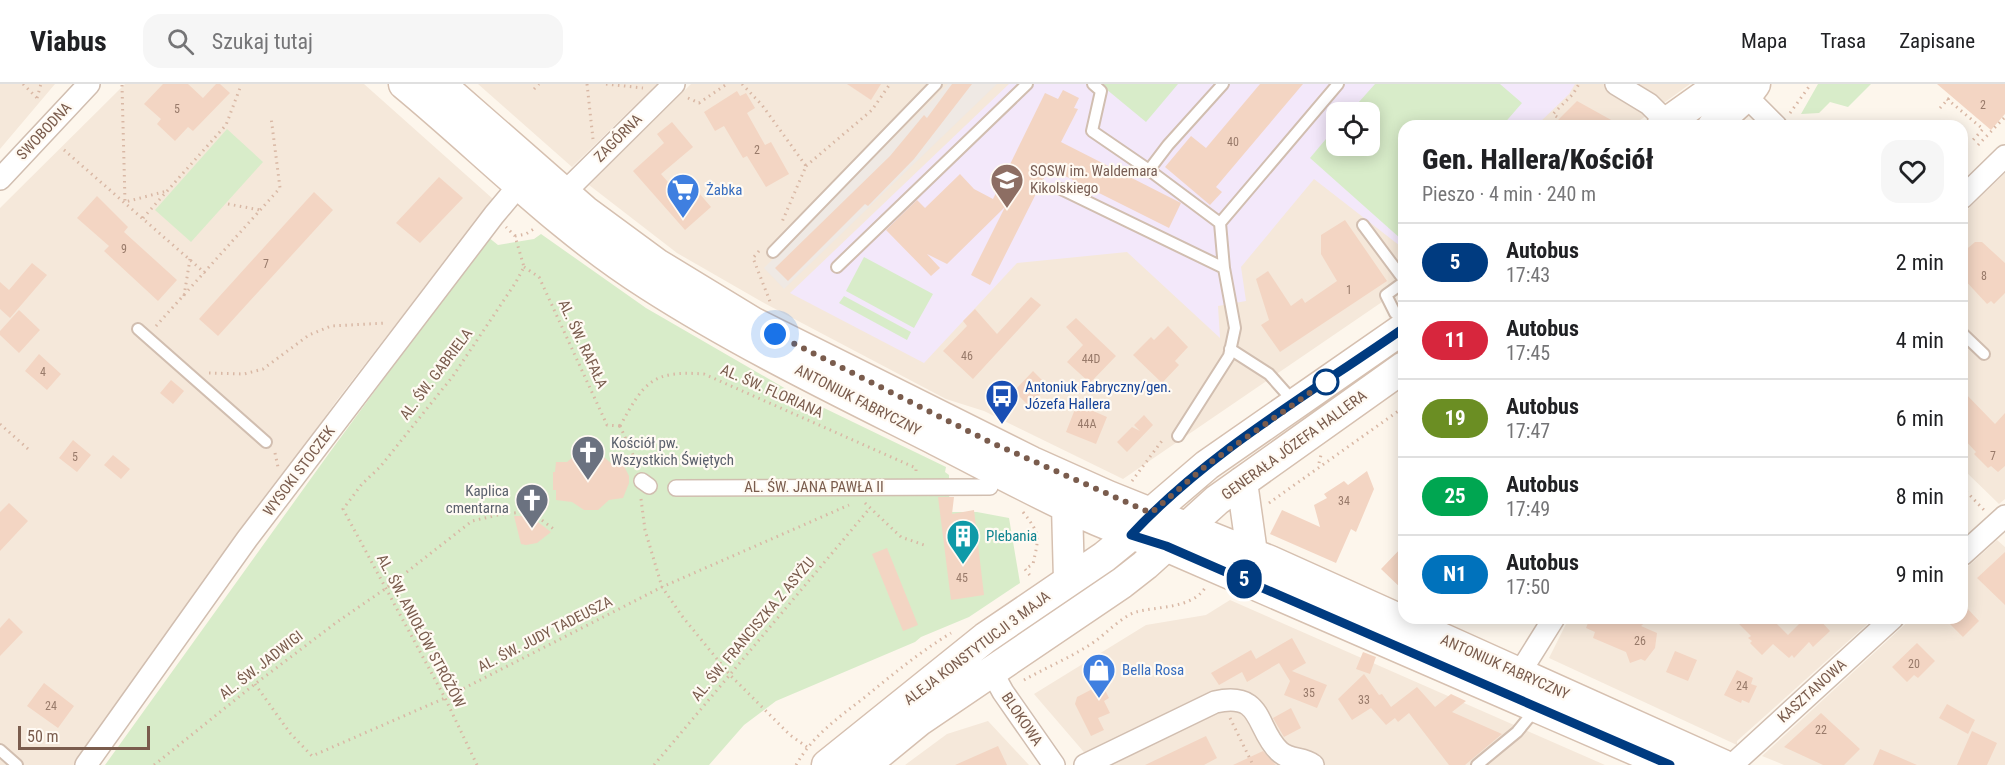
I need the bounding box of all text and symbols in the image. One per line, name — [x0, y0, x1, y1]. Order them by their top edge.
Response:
search box — [143, 14, 563, 68]
text: Viabus — [30, 25, 107, 58]
icon: search — [164, 25, 197, 58]
text: Szukaj tutaj — [212, 29, 313, 54]
text: Mapa — [1741, 29, 1787, 53]
text: Trasa — [1820, 29, 1866, 53]
text: Zapisane — [1899, 29, 1975, 53]
street label: SWOBODNA — [13, 98, 75, 163]
house number: 2 — [1980, 98, 1986, 112]
house number: 5 — [174, 102, 180, 116]
map controls — [1326, 102, 1380, 156]
button: locate — [1326, 102, 1380, 156]
street label: ZAGÓRNA — [590, 110, 646, 166]
house number: 40 — [1227, 135, 1239, 149]
button: heart — [1881, 140, 1944, 203]
house number: 2 — [754, 143, 760, 157]
text: Gen. Hallera/Kościół — [1422, 143, 1654, 176]
school or university icon: SOSW im. Waldemara Kikolskiego — [989, 162, 1025, 209]
place label: SOSW im. Waldemara Kikolskiego — [1030, 162, 1158, 197]
supermarket icon: Żabka — [665, 172, 701, 219]
place label: Żabka — [706, 181, 742, 199]
text: Pieszo · 4 min · 240 m — [1422, 182, 1596, 206]
text: Autobus — [1506, 238, 1579, 263]
house number: 9 — [121, 242, 127, 256]
text: 5 — [1450, 250, 1460, 274]
text: 2 min — [1896, 250, 1944, 275]
house number: 7 — [263, 257, 269, 271]
text: 17:43 — [1506, 263, 1550, 287]
house number: 8 — [1981, 269, 1987, 283]
house number: 1 — [1346, 283, 1352, 297]
street label: AL. ŚW. RAFAŁA — [555, 297, 612, 392]
text: Autobus — [1506, 316, 1579, 341]
your location — [760, 319, 790, 349]
street label: AL. ŚW. GABRIELA — [396, 325, 476, 423]
text: 11 — [1444, 328, 1466, 352]
text: 4 min — [1896, 328, 1944, 353]
text: 17:45 — [1506, 341, 1550, 365]
house number: 46 — [961, 349, 973, 363]
house number: 44D — [1082, 352, 1100, 366]
street label: AL. ŚW. FLORIANA — [718, 360, 826, 422]
street label: ANTONIUK FABRYCZNY — [792, 360, 924, 440]
house number: 4 — [40, 365, 46, 379]
unlabelled marker — [1313, 369, 1339, 395]
bus stop icon: Antoniuk Fabryczny/gen. Józefa Hallera — [984, 378, 1020, 425]
place label: Antoniuk Fabryczny/gen. Józefa Hallera — [1025, 378, 1172, 413]
street label: GENERAŁA JÓZEFA HALLERA — [1218, 386, 1370, 504]
text: Autobus — [1506, 394, 1579, 419]
text: 19 — [1444, 406, 1466, 430]
text: 6 min — [1896, 406, 1944, 431]
house number: 44A — [1078, 417, 1096, 431]
text: 17:47 — [1506, 419, 1550, 443]
street label: WYSOKI STOCZEK — [259, 422, 339, 519]
church icon: Kościół pw. Wszystkich Świętych — [570, 434, 606, 481]
place label: Kościół pw. Wszystkich Świętych — [611, 434, 734, 469]
house number: 7 — [1990, 449, 1996, 463]
house number: 5 — [72, 450, 78, 464]
text: Autobus — [1506, 472, 1579, 497]
street label: AL. ŚW. JANA PAWŁA II — [744, 478, 884, 496]
place label: Kaplica cmentarna — [446, 482, 509, 517]
church icon: Kaplica cmentarna — [514, 482, 550, 529]
text: 25 — [1444, 484, 1466, 508]
text: 8 min — [1896, 484, 1944, 509]
house number: 34 — [1338, 494, 1350, 508]
text: 17:49 — [1506, 497, 1550, 521]
building icon: Plebania — [945, 518, 981, 565]
place label: Plebania — [986, 527, 1037, 545]
text: Autobus — [1506, 550, 1579, 575]
street label: AL. ŚW. ANIOŁÓW STRÓŻÓW — [373, 551, 469, 711]
street label: AL. ŚW. FRANCISZKA Z ASYŻU — [688, 553, 818, 705]
line badge: 5 — [1224, 560, 1264, 598]
text: N1 — [1443, 562, 1467, 586]
text: 9 min — [1896, 562, 1944, 587]
text: 5 — [1239, 567, 1249, 591]
house number: 45 — [956, 571, 968, 585]
text: 17:50 — [1506, 575, 1550, 599]
street label: ALEJA KONSTYTUCJI 3 MAJA — [900, 587, 1054, 709]
street label: AL. ŚW. JUDY TADEUSZA — [475, 592, 616, 676]
street label: AL. ŚW. JADWIGI — [216, 627, 306, 703]
street label: ANTONIUK FABRYCZNY — [1438, 631, 1572, 704]
house number: 26 — [1634, 634, 1646, 648]
shop icon: Bella Rosa — [1081, 652, 1117, 699]
street label: KASZTANOWA — [1774, 655, 1850, 727]
house number: 20 — [1908, 657, 1920, 671]
place label: Bella Rosa — [1122, 661, 1184, 679]
house number: 24 — [1736, 679, 1748, 693]
house number: 35 — [1303, 686, 1315, 700]
street label: BLOKOWA — [998, 689, 1047, 749]
house number: 33 — [1358, 693, 1370, 707]
house number: 24 — [45, 699, 57, 713]
scale bar — [18, 723, 150, 750]
house number: 22 — [1815, 723, 1827, 737]
text: 50 m — [27, 727, 59, 746]

